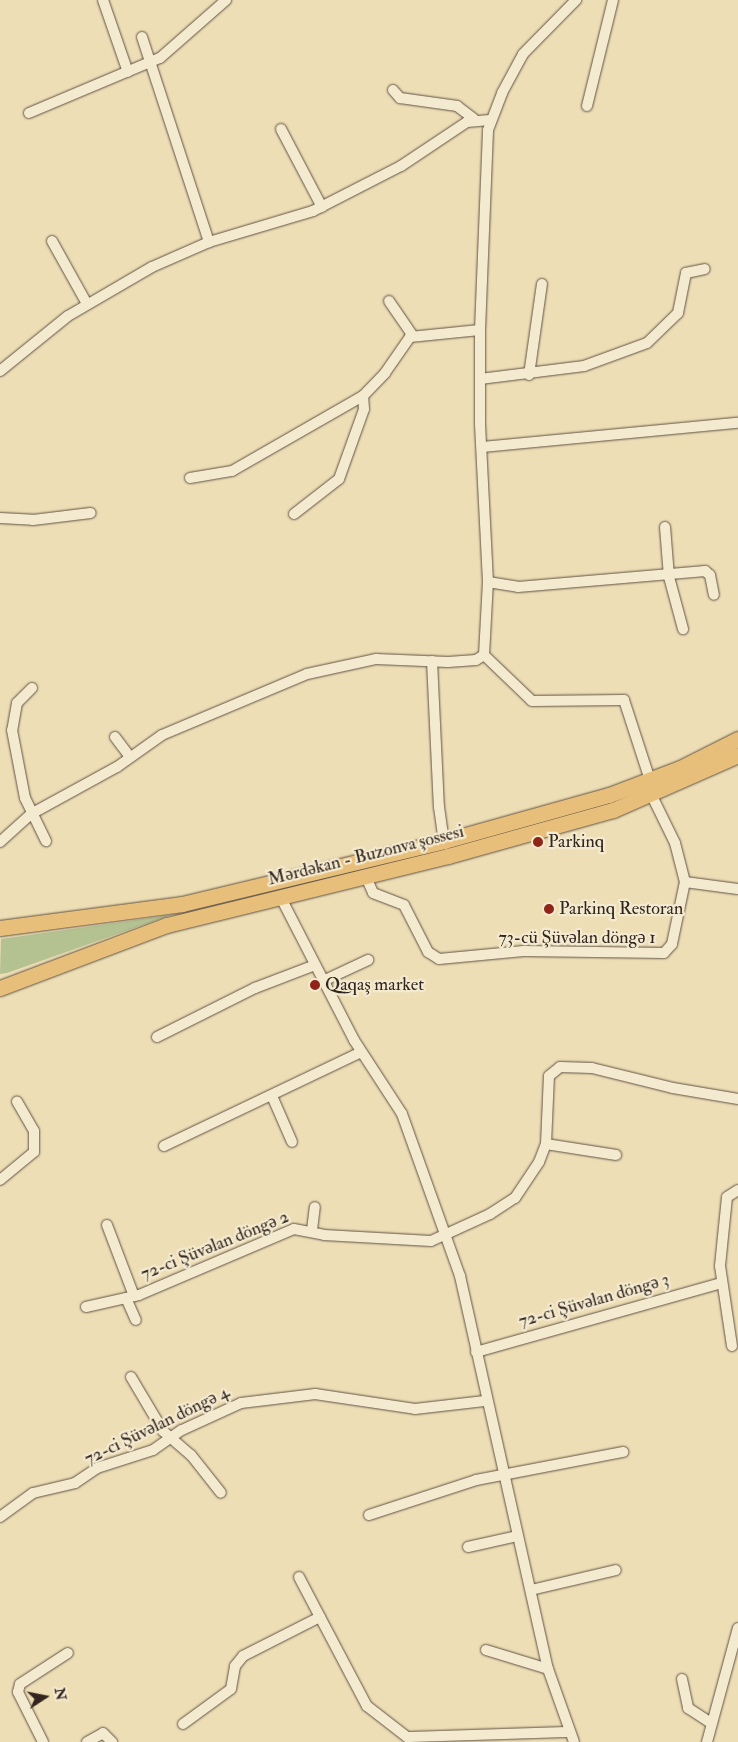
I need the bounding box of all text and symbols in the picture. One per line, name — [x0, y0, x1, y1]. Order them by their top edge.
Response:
street label: Mərdəkan - Buzonva şossesi — [266, 821, 466, 891]
place label: Parkinq — [548, 831, 604, 853]
marker: Parkinq — [532, 836, 544, 848]
place label: Parkinq Restoran — [559, 898, 683, 920]
marker: Parkinq Restoran — [543, 903, 555, 915]
street label: 73-cü Şüvəlan döngə 1 — [498, 927, 656, 949]
place label: Qaqaş market — [325, 974, 424, 996]
marker: Qaqaş market — [309, 979, 321, 991]
street label: 72-ci Şüvəlan döngə 2 — [138, 1206, 292, 1286]
street label: 72-ci Şüvəlan döngə 3 — [516, 1269, 672, 1333]
street label: 72-ci Şüvəlan döngə 4 — [81, 1382, 233, 1470]
north arrow — [20, 1672, 70, 1722]
text: N — [51, 1686, 70, 1702]

